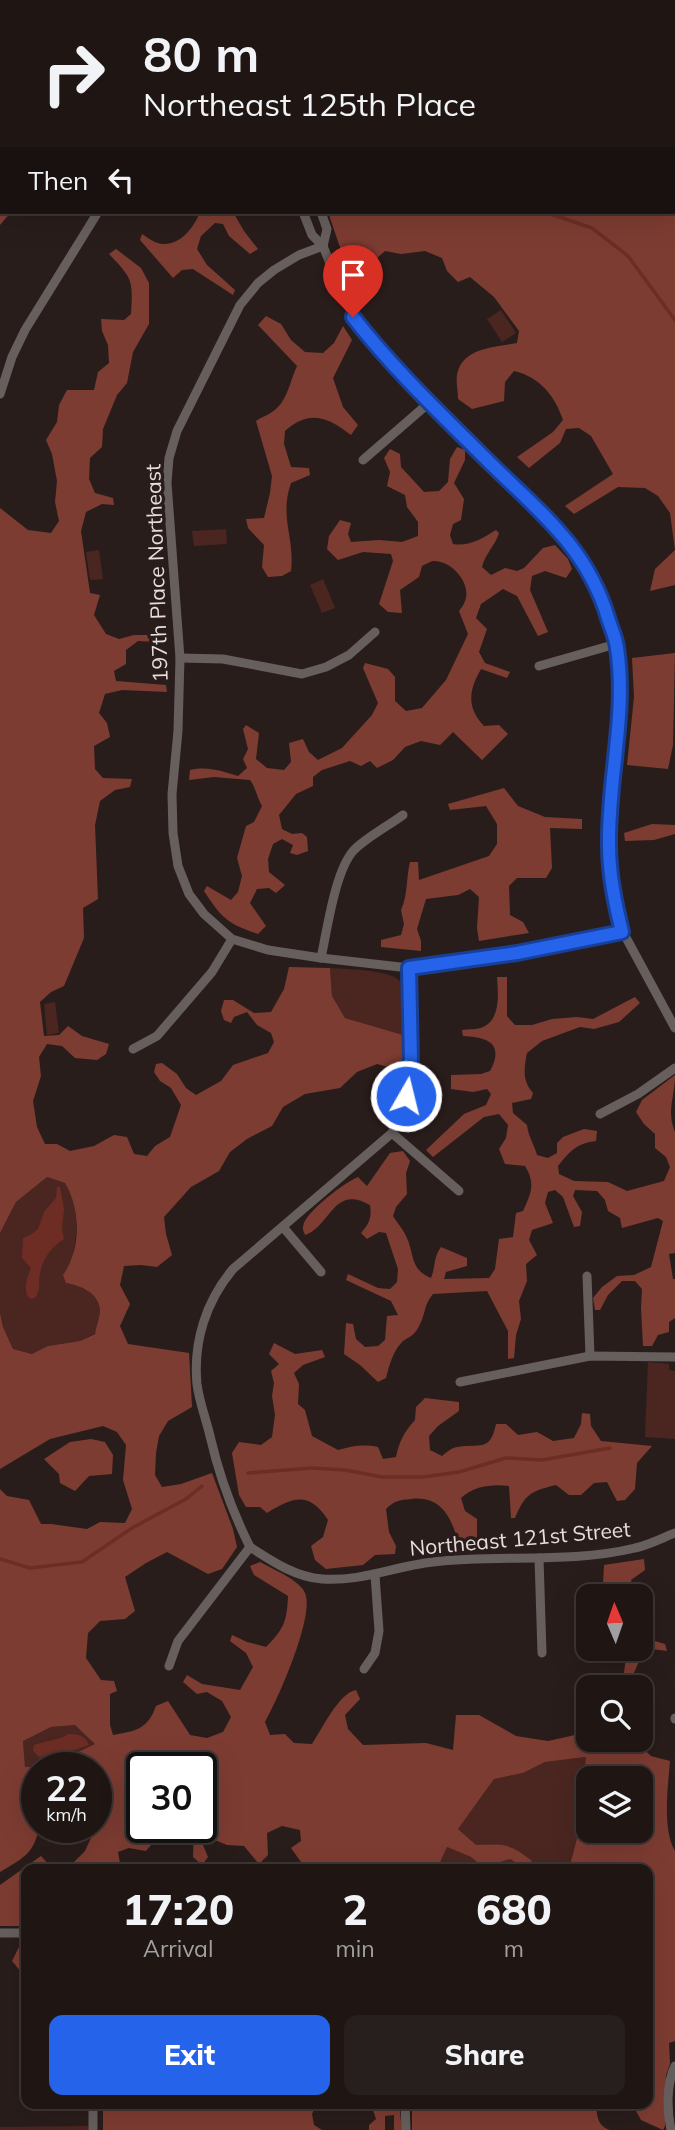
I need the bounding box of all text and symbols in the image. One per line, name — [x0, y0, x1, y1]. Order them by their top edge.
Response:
text: 80 m — [143, 23, 259, 84]
icon: right — [28, 28, 119, 119]
text: Northeast 125th Place — [143, 84, 476, 124]
icon: left — [102, 161, 140, 199]
text: Then — [28, 164, 88, 197]
pin — [323, 245, 383, 317]
icon: arrive — [334, 256, 372, 294]
street label: 197th Place Northeast — [139, 463, 173, 683]
position arrow — [369, 1059, 443, 1133]
street label: Northeast 121st Street — [408, 1515, 631, 1561]
north arrow — [576, 1584, 653, 1661]
map controls — [576, 1584, 653, 1843]
button: search — [576, 1675, 653, 1752]
speed limit sign: 30 — [126, 1752, 217, 1843]
text: 22 — [45, 1766, 88, 1810]
button: layers — [576, 1766, 653, 1843]
text: km/h — [46, 1803, 87, 1826]
text: 17:20 — [122, 1883, 234, 1936]
text: 2 — [342, 1883, 368, 1936]
text: 680 — [476, 1883, 552, 1936]
text: Arrival — [143, 1934, 213, 1963]
text: min — [335, 1934, 375, 1963]
text: m — [504, 1934, 524, 1963]
button: Exit — [49, 2015, 330, 2095]
button: Share — [344, 2015, 625, 2095]

